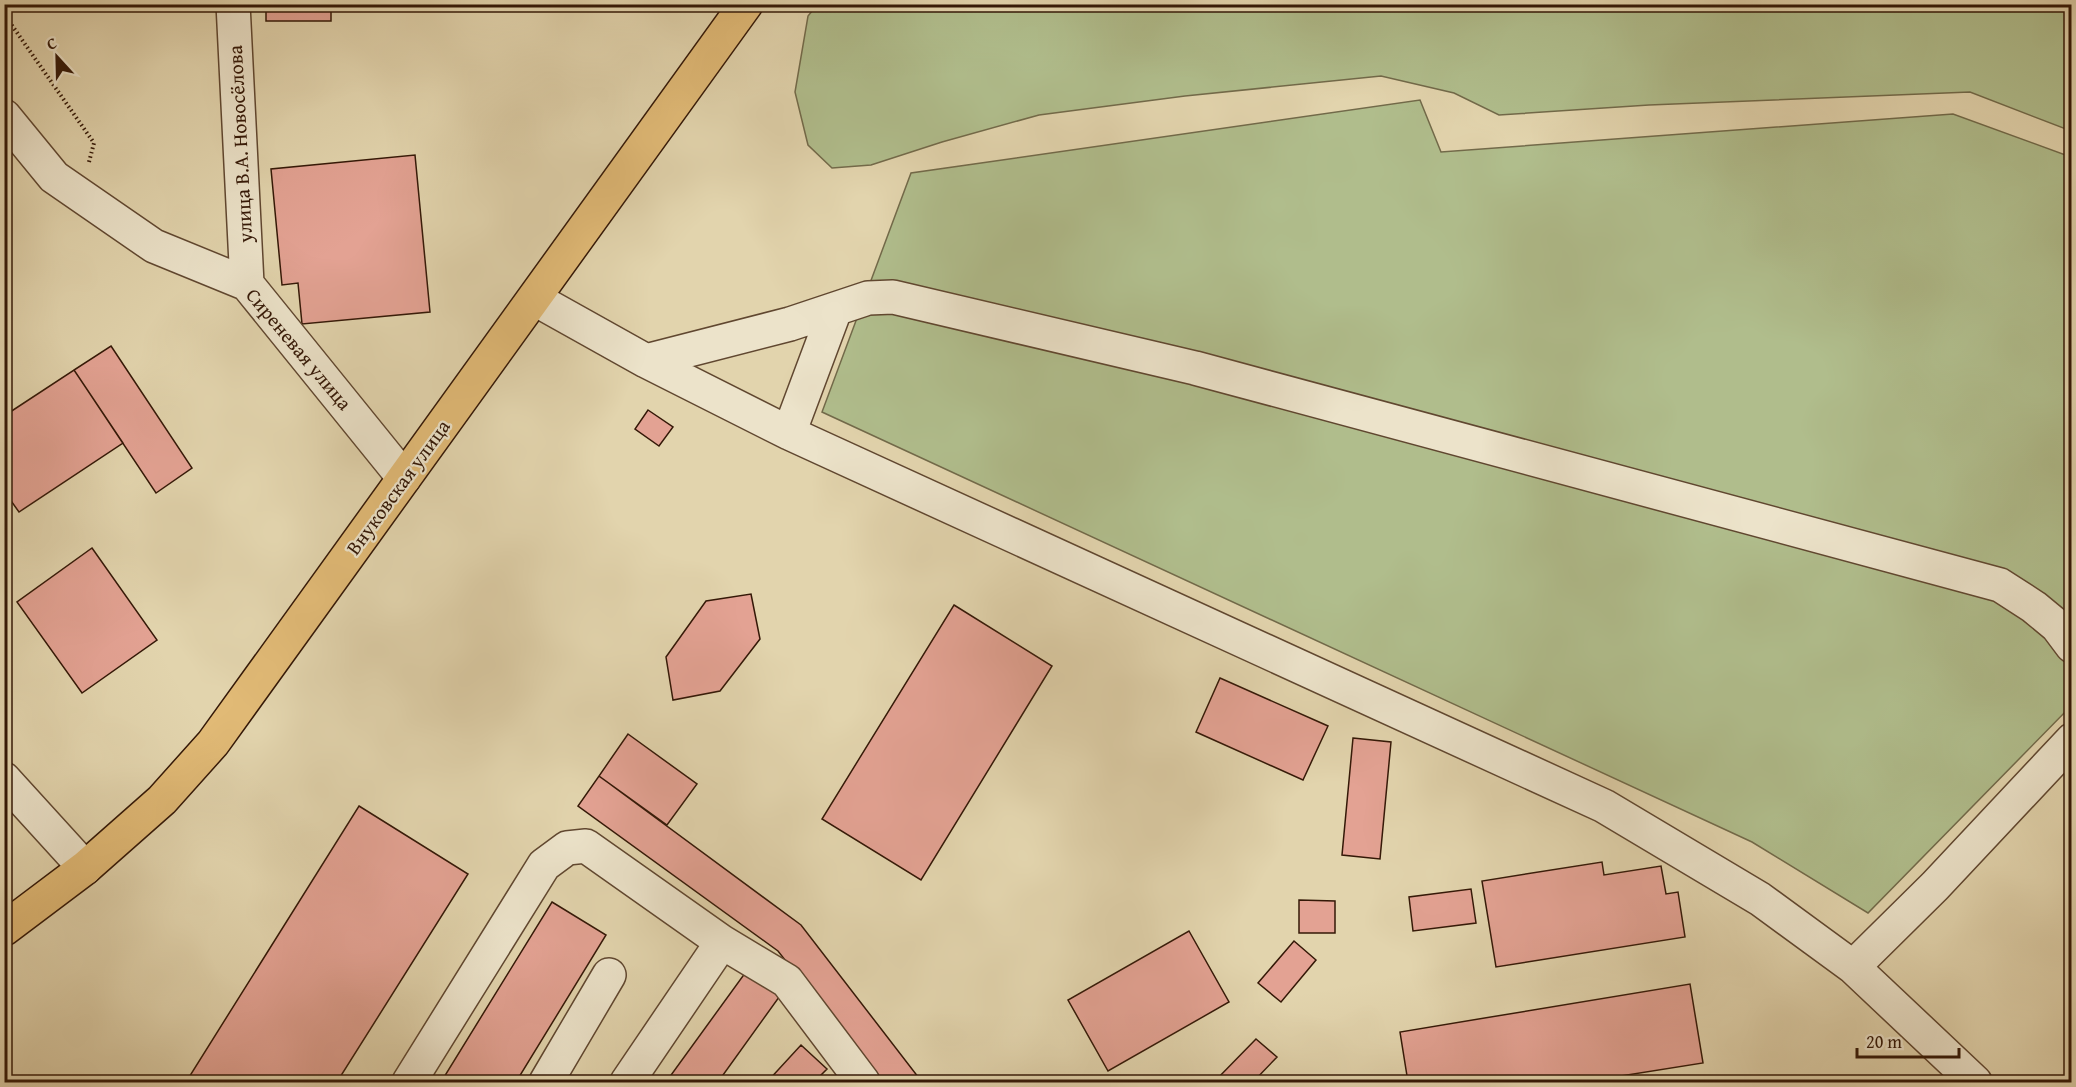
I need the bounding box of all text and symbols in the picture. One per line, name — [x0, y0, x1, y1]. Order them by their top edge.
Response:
north arrow — [27, 27, 87, 87]
text: С — [43, 30, 60, 56]
street label: улица В.А. Новосёлова — [220, 44, 259, 245]
street label: Сиреневая улица — [240, 281, 360, 416]
street label: Внуковская улица — [339, 413, 457, 560]
scale bar — [1857, 1021, 1959, 1059]
text: 20 m — [1866, 1028, 1902, 1055]

